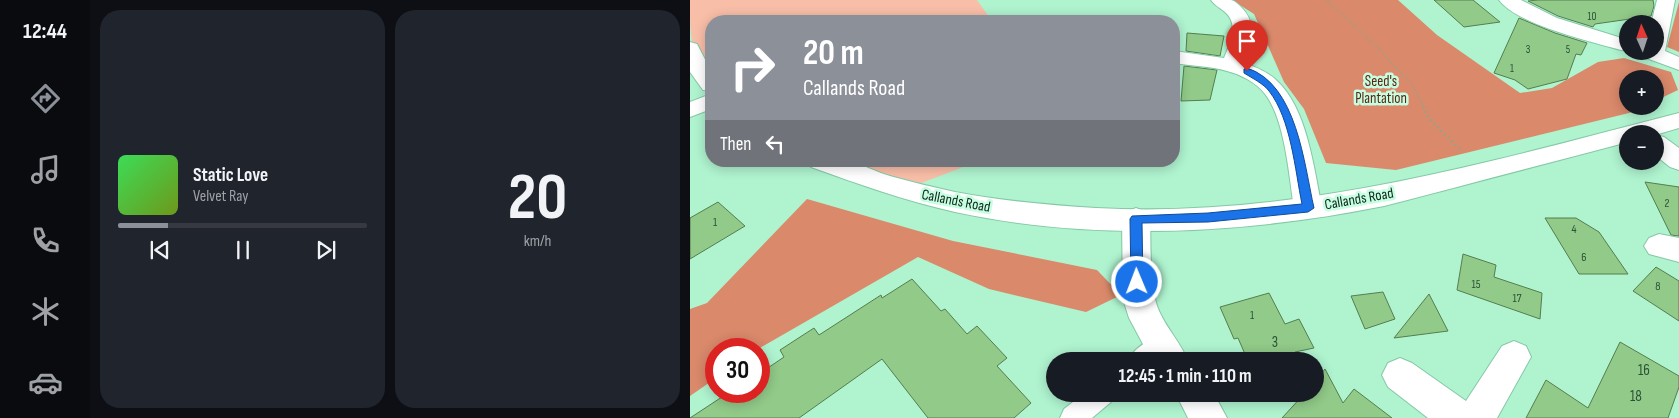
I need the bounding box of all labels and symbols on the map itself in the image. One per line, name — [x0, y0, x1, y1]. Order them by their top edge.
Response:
house number: 10 — [1588, 10, 1596, 23]
north arrow — [1619, 15, 1664, 60]
pin — [1226, 20, 1268, 71]
house number: 3 — [1526, 43, 1531, 56]
house number: 5 — [1566, 43, 1570, 56]
house number: 1 — [1510, 62, 1514, 75]
park label: Seed's Plantation — [1355, 72, 1407, 108]
street label: Callands Road — [1323, 184, 1395, 214]
street label: Callands Road — [920, 185, 992, 217]
house number: 2 — [1665, 196, 1670, 211]
house number: 1 — [713, 215, 718, 230]
house number: 4 — [1571, 222, 1577, 237]
house number: 6 — [1581, 250, 1587, 265]
position arrow — [1110, 255, 1162, 307]
house number: 15 — [1471, 277, 1481, 292]
house number: 8 — [1655, 279, 1661, 294]
house number: 17 — [1513, 291, 1522, 306]
house number: 1 — [1250, 308, 1255, 323]
house number: 3 — [1272, 333, 1278, 352]
speed limit sign: 30 — [705, 338, 770, 403]
house number: 16 — [1638, 361, 1650, 380]
house number: 18 — [1630, 387, 1642, 406]

